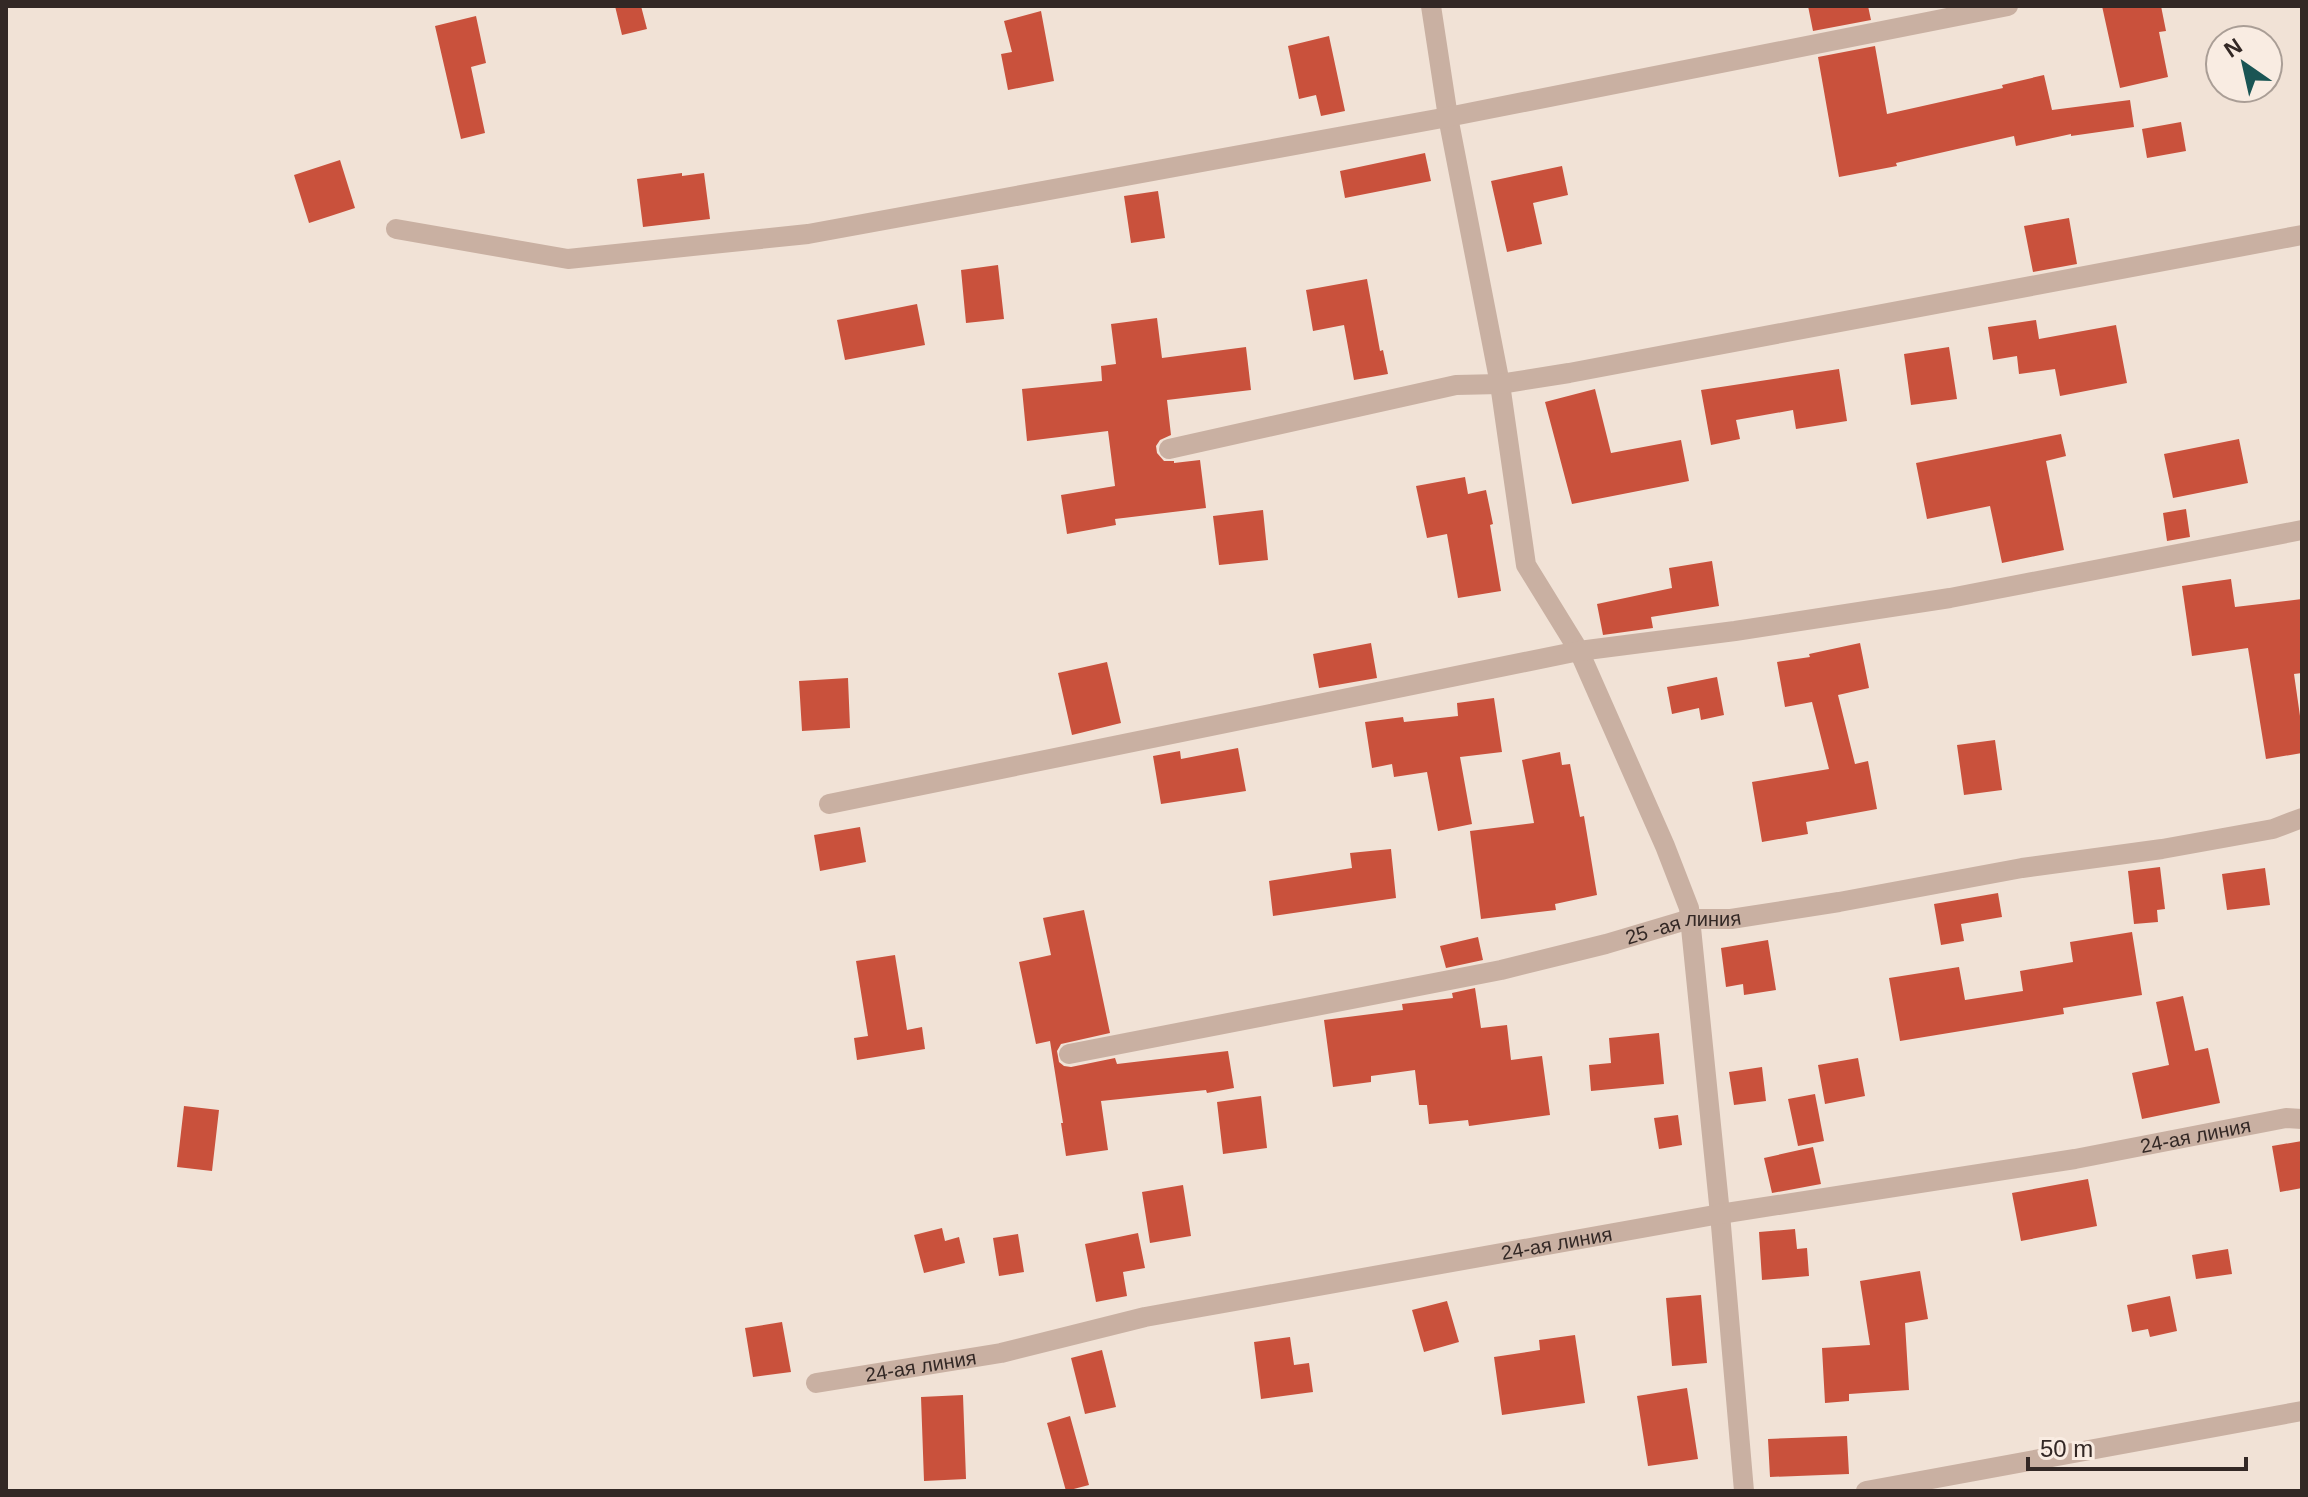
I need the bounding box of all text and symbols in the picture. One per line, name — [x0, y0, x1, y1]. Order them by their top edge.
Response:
north arrow — [2204, 24, 2284, 104]
text: N — [2220, 33, 2247, 63]
street label: 25 -ая линия — [1623, 907, 1743, 949]
street label: 24-ая линия — [2138, 1114, 2253, 1157]
street label: 24-ая линия — [1499, 1223, 1614, 1264]
street label: 24-ая линия — [863, 1346, 978, 1386]
scale bar — [2028, 1421, 2246, 1471]
text: 50 m — [2040, 1435, 2093, 1462]

